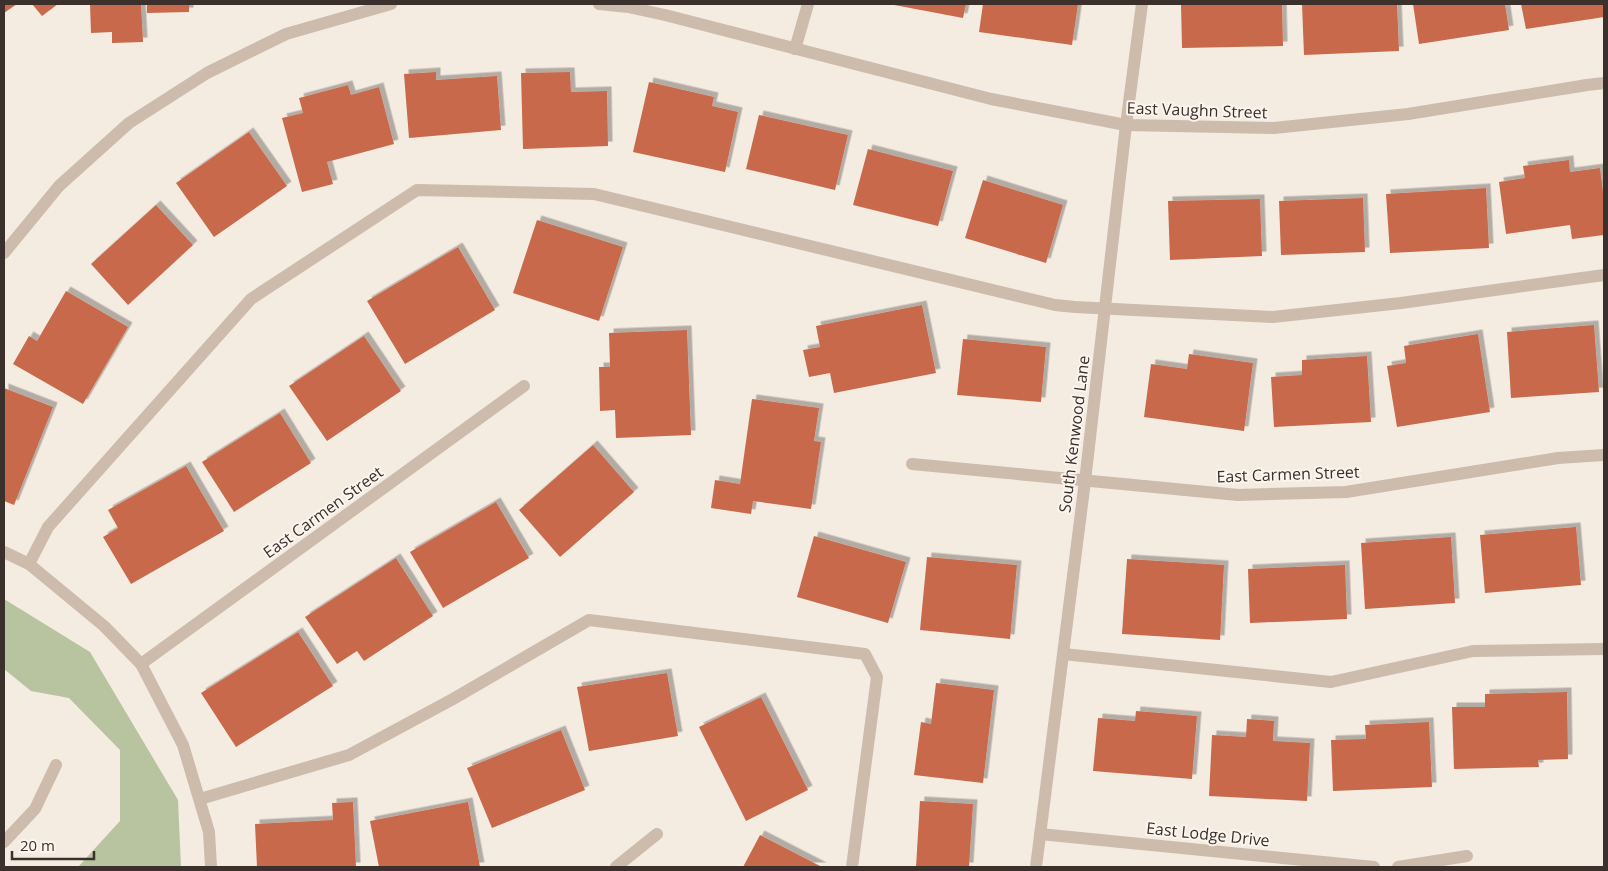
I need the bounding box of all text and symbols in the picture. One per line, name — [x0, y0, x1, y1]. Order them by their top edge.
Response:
street label: East Vaughn Street — [1126, 97, 1268, 123]
street label: South Kenwood Lane — [1053, 354, 1095, 514]
street label: East Carmen Street — [1216, 460, 1360, 487]
street label: East Carmen Street — [259, 461, 388, 563]
street label: East Lodge Drive — [1145, 817, 1271, 851]
scale bar — [12, 828, 95, 860]
text: 20 m — [20, 835, 55, 855]

